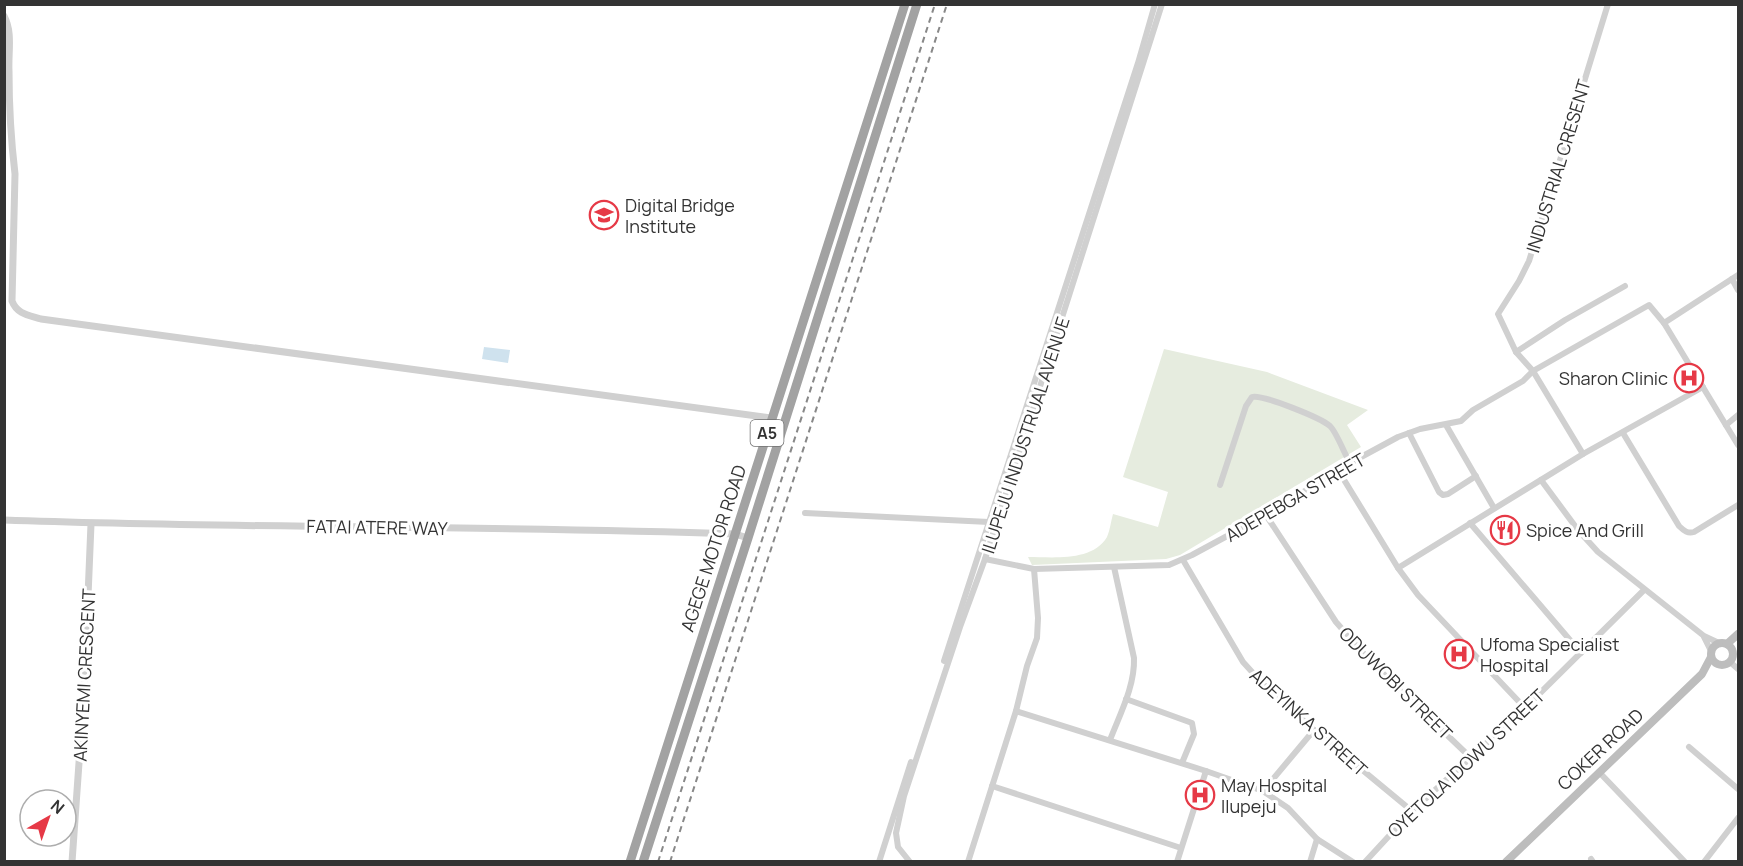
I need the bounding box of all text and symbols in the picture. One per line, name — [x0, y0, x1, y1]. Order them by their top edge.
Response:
street label: INDUSTRIAL CRESENT — [1520, 76, 1596, 255]
place label: Digital Bridge Institute — [625, 193, 735, 238]
school or university icon: Digital Bridge Institute — [588, 199, 620, 231]
street label: ILUPEJU INDUSTRUAL AVENUE — [975, 314, 1075, 556]
hospital icon: Sharon Clinic — [1673, 362, 1705, 394]
place label: Sharon Clinic — [1559, 366, 1668, 390]
road number: A5 — [750, 420, 783, 446]
street label: ADEPEBGA STREET — [1221, 447, 1370, 547]
street label: AGEGE MOTOR ROAD — [675, 462, 751, 634]
street label: FATAI ATERE WAY — [306, 514, 449, 540]
restaurant icon: Spice And Grill — [1489, 514, 1521, 546]
place label: Spice And Grill — [1526, 518, 1644, 542]
street label: AKINYEMI CRESCENT — [67, 588, 101, 762]
street label: ODUWOBI STREET — [1334, 621, 1458, 745]
place label: Ufoma Specialist Hospital — [1480, 632, 1619, 677]
hospital icon: Ufoma Specialist Hospital — [1443, 638, 1475, 670]
street label: ADEYINKA STREET — [1245, 663, 1373, 781]
street label: OYETOLA IDOWU STREET — [1382, 683, 1550, 842]
street label: COKER ROAD — [1552, 703, 1648, 795]
place label: May Hospital Ilupeju — [1221, 773, 1327, 818]
hospital icon: May Hospital Ilupeju — [1184, 779, 1216, 811]
north arrow — [18, 788, 78, 848]
text: N — [46, 794, 69, 819]

